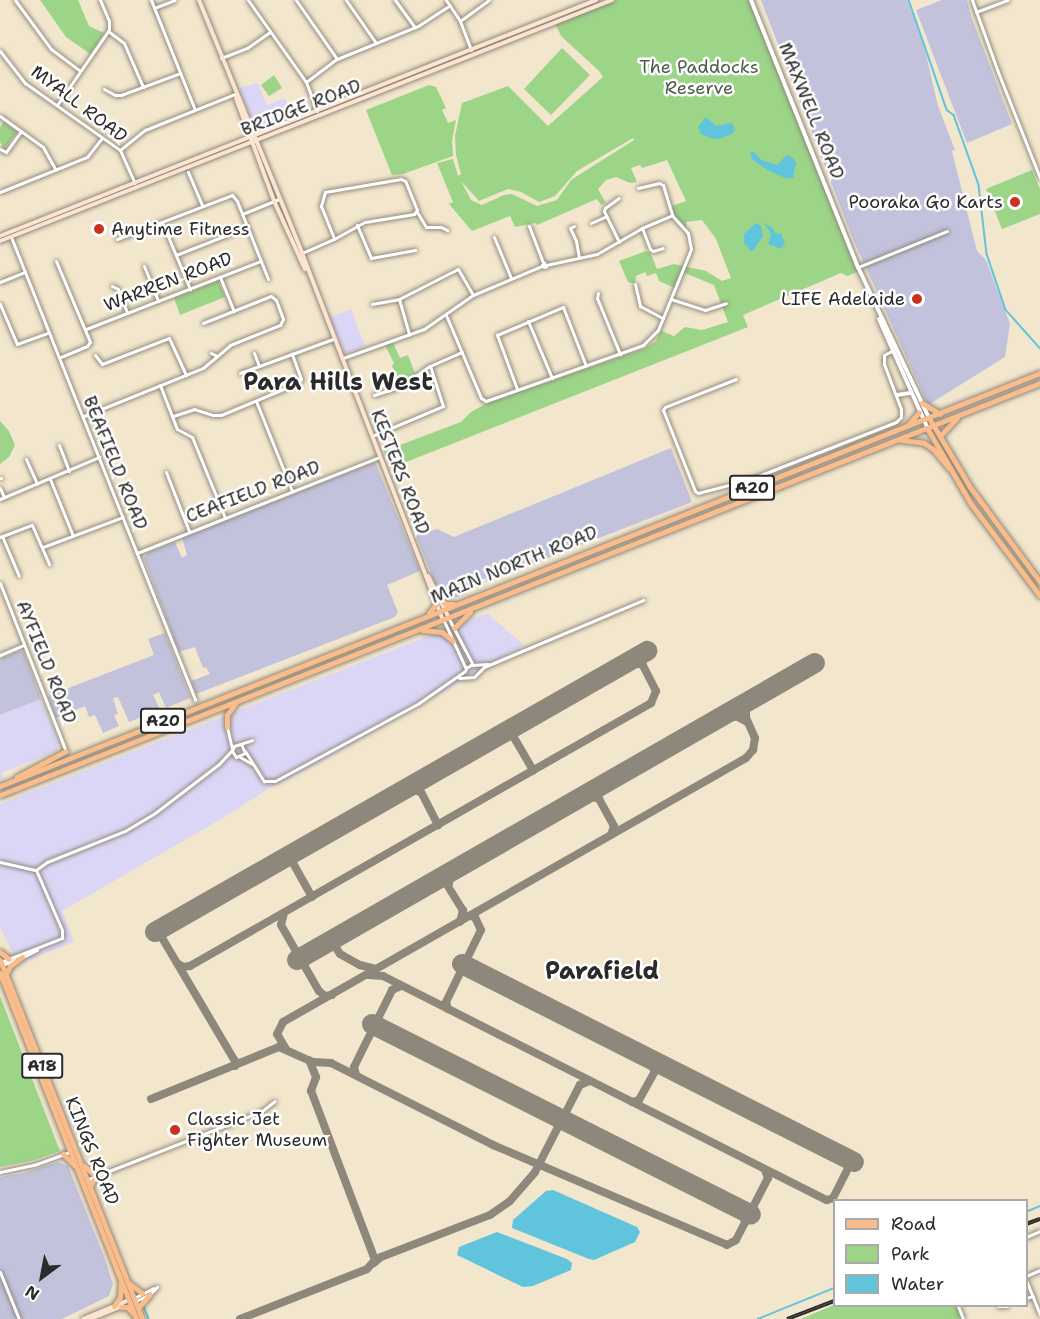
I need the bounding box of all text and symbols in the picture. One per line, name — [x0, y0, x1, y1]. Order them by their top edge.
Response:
street label: MAXWELL ROAD — [774, 40, 848, 182]
park label: The Paddocks Reserve — [639, 57, 759, 100]
street label: MYALL ROAD — [27, 61, 131, 147]
street label: BRIDGE ROAD — [238, 75, 364, 141]
place label: Pooraka Go Karts — [848, 191, 1003, 213]
marker: Pooraka Go Karts — [1008, 195, 1022, 209]
place label: Anytime Fitness — [111, 218, 250, 240]
marker: Anytime Fitness — [92, 222, 106, 236]
street label: WARREN ROAD — [101, 248, 235, 316]
place label: LIFE Adelaide — [781, 288, 905, 310]
marker: LIFE Adelaide — [910, 292, 924, 306]
district label: Para Hills West — [243, 369, 433, 397]
street label: BEAFIELD ROAD — [78, 393, 152, 533]
street label: KESTERS ROAD — [366, 407, 434, 537]
street label: CEAFIELD ROAD — [183, 456, 323, 528]
road number: A20 — [728, 475, 776, 501]
street label: MAIN NORTH ROAD — [428, 522, 600, 608]
street label: AYFIELD ROAD — [11, 597, 81, 727]
road number: A20 — [139, 708, 187, 734]
district label: Parafield — [545, 958, 659, 986]
road number: A18 — [21, 1053, 63, 1079]
street label: KINGS ROAD — [60, 1094, 124, 1208]
place label: Classic Jet Fighter Museum — [187, 1109, 327, 1152]
marker: Classic Jet Fighter Museum — [168, 1123, 182, 1137]
legend — [833, 1199, 1028, 1307]
text: Road — [891, 1212, 936, 1236]
text: Park — [891, 1242, 930, 1266]
north arrow — [12, 1247, 72, 1307]
text: Water — [891, 1272, 944, 1296]
text: N — [21, 1280, 43, 1305]

